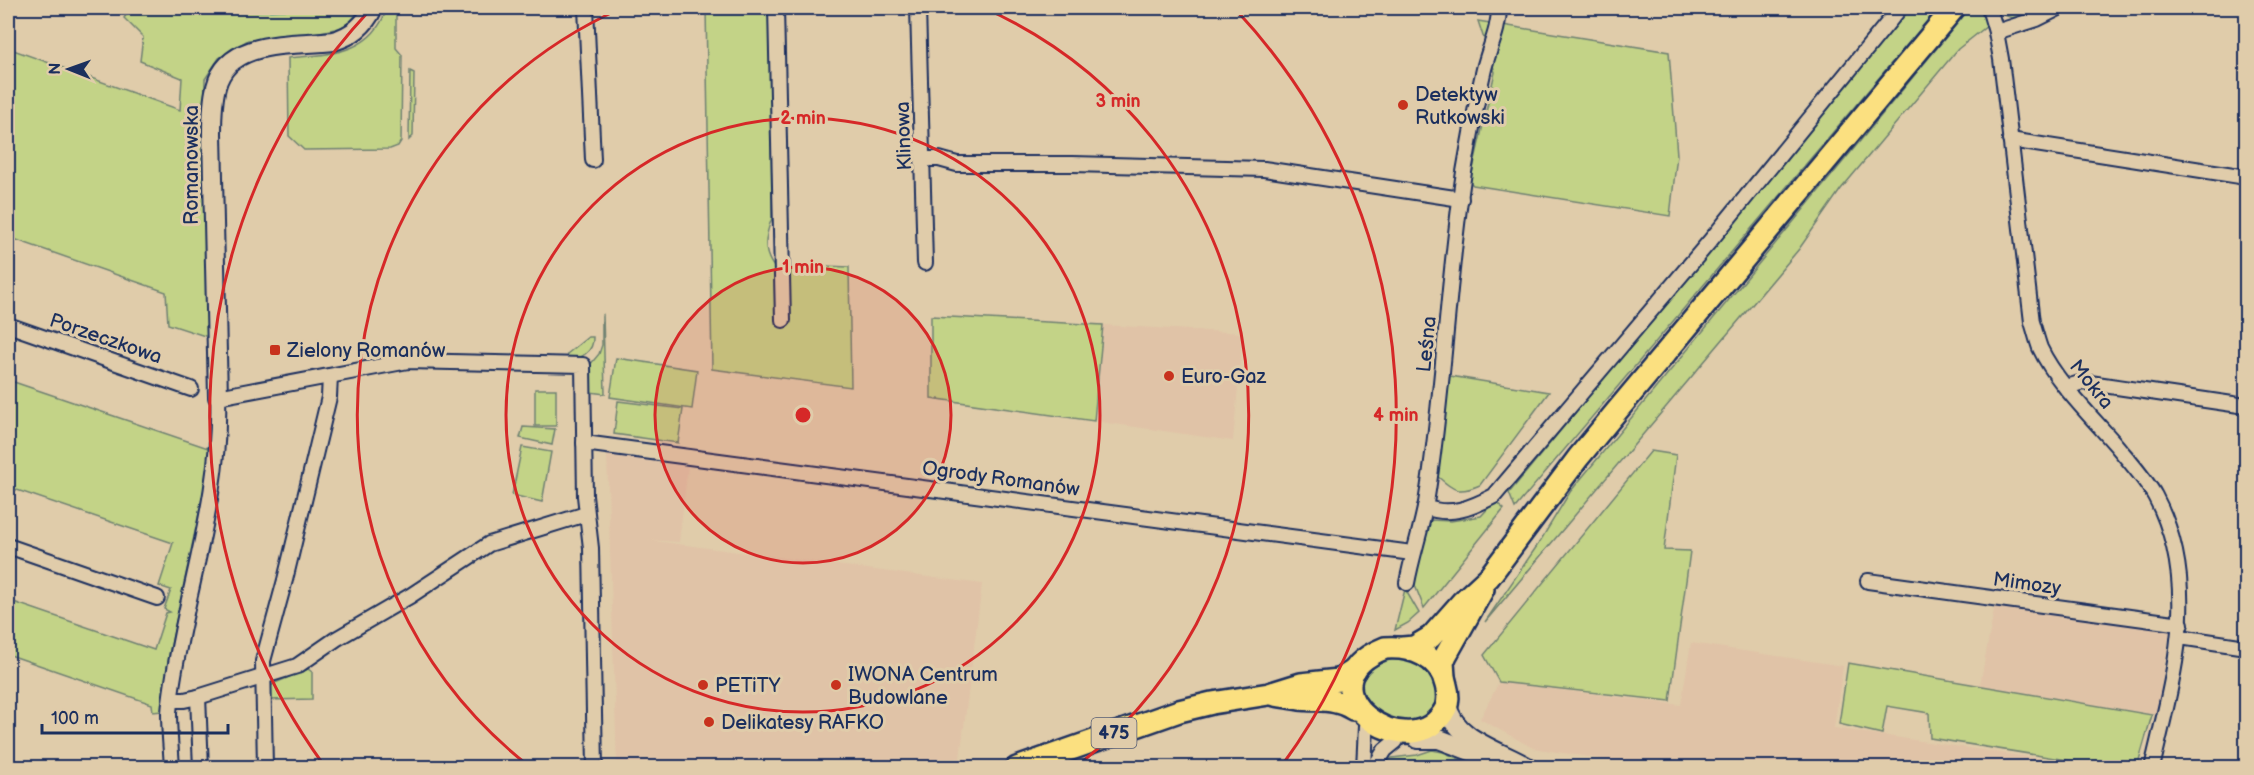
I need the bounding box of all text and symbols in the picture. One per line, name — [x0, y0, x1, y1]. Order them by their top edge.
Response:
north arrow — [39, 39, 99, 99]
text: N — [46, 63, 65, 75]
place label: Detektyw Rutkowski — [1415, 83, 1505, 130]
text: 3 min — [1095, 91, 1141, 112]
marker: Detektyw Rutkowski — [1396, 98, 1410, 112]
street label: Klinowa — [891, 101, 917, 171]
street label: Romanowska — [180, 105, 204, 225]
text: 2 min — [780, 108, 826, 129]
text: 1 min — [782, 257, 824, 278]
street label: Porzeczkowa — [46, 309, 165, 369]
street label: Leśna — [1412, 315, 1442, 373]
place label: Zielony Romanów — [286, 339, 446, 363]
marker: Zielony Romanów — [268, 343, 282, 357]
street label: Mokra — [2064, 355, 2118, 414]
place label: Euro-Gaz — [1181, 365, 1267, 389]
marker: Euro-Gaz — [1162, 369, 1176, 383]
centre of rings — [793, 405, 813, 425]
text: 4 min — [1373, 405, 1419, 426]
street label: Ogrody Romanów — [921, 456, 1082, 502]
street label: Mimozy — [1991, 567, 2062, 601]
place label: IWONA Centrum Budowlane — [848, 663, 998, 710]
place label: PETiTY — [715, 674, 781, 698]
marker: PETiTY — [696, 678, 710, 692]
marker: IWONA Centrum Budowlane — [829, 678, 843, 692]
scale bar — [42, 697, 228, 735]
text: 100 m — [51, 708, 99, 729]
place label: Delikatesy RAFKO — [721, 711, 884, 735]
marker: Delikatesy RAFKO — [702, 715, 716, 729]
road number: 475 — [1092, 718, 1136, 748]

